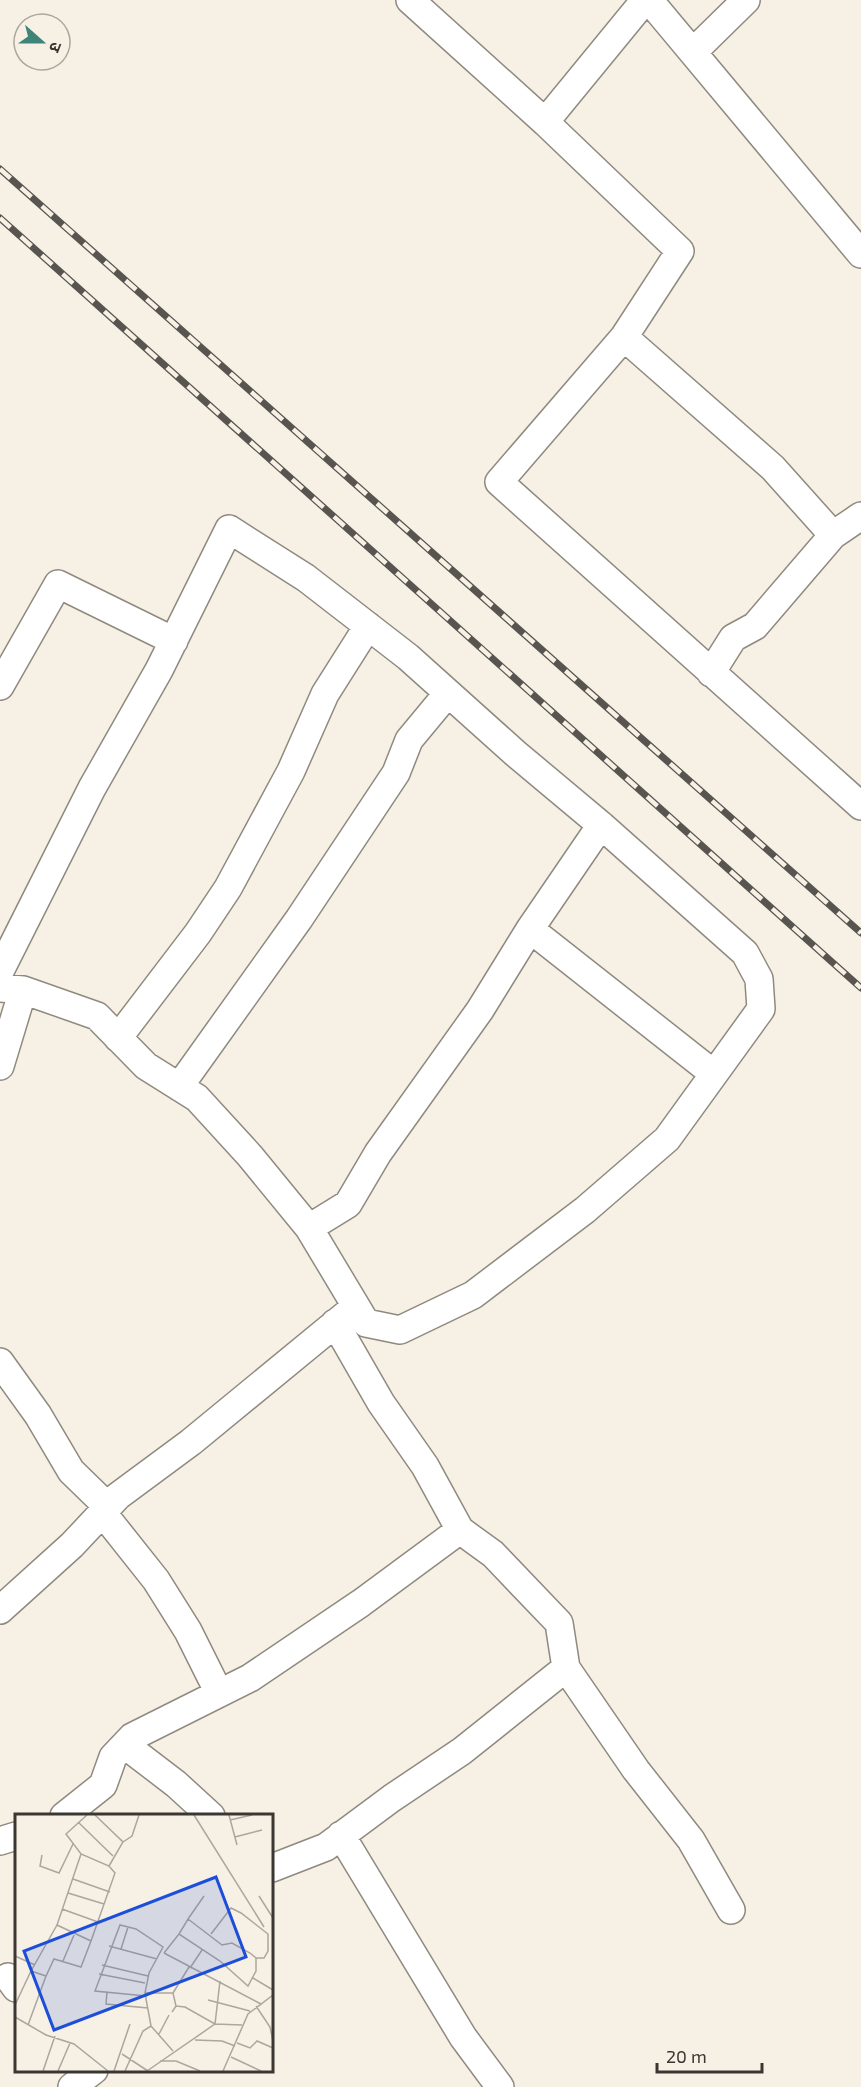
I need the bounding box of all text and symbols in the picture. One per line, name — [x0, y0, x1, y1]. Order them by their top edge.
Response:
north arrow — [12, 12, 72, 72]
text: उ — [46, 40, 67, 56]
inset map — [15, 1814, 273, 2072]
scale bar — [657, 2036, 762, 2074]
text: 20 m — [666, 2045, 707, 2067]

